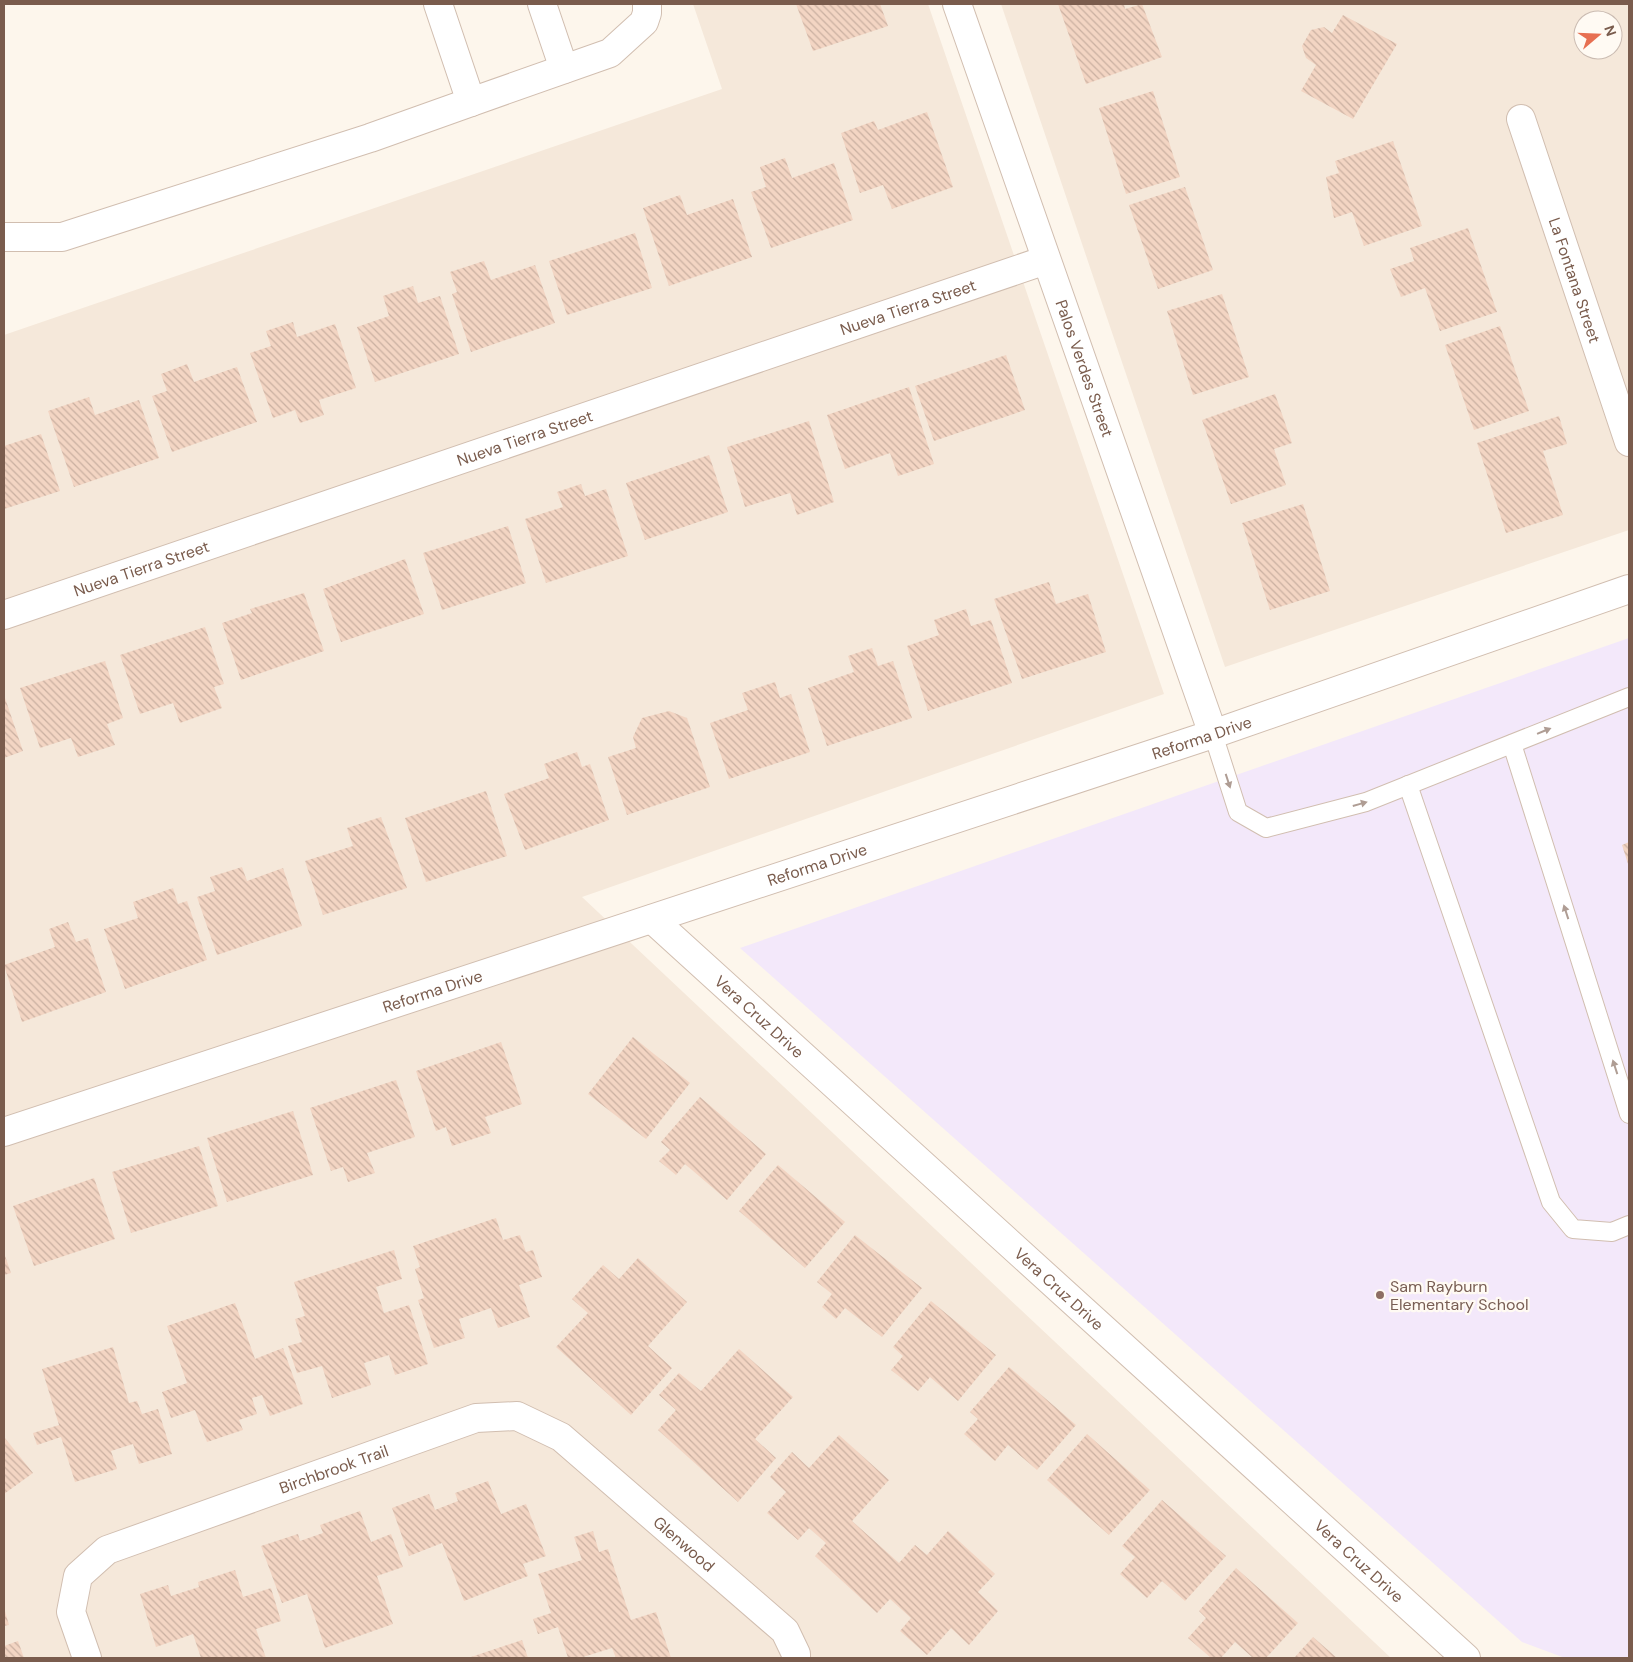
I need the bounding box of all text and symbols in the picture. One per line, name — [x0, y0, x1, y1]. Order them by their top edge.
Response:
north arrow — [1573, 10, 1623, 60]
text: N — [1600, 23, 1620, 39]
street label: La Fontana Street — [1544, 215, 1605, 346]
street label: Nueva Tierra Street — [837, 275, 979, 340]
street label: Palos Verdes Street — [1050, 297, 1118, 440]
street label: Nueva Tierra Street — [454, 405, 595, 471]
street label: Nueva Tierra Street — [71, 536, 212, 602]
street label: Reforma Drive — [1149, 711, 1254, 764]
one-way arrow — [1537, 727, 1552, 735]
one-way arrow — [1225, 773, 1233, 788]
one-way arrow — [1353, 799, 1368, 807]
street label: Reforma Drive — [765, 839, 870, 891]
one-way arrow — [1561, 905, 1569, 920]
street label: Reforma Drive — [380, 965, 485, 1018]
street label: Vera Cruz Drive — [710, 971, 808, 1063]
one-way arrow — [1610, 1060, 1618, 1075]
street label: Vera Cruz Drive — [1010, 1243, 1108, 1335]
place label: Sam Rayburn Elementary School — [1390, 1276, 1528, 1315]
marker: Sam Rayburn Elementary School — [1374, 1289, 1386, 1301]
street label: Birchbrook Trail — [276, 1440, 391, 1499]
street label: Glenwood — [649, 1512, 719, 1577]
street label: Vera Cruz Drive — [1310, 1515, 1408, 1607]

